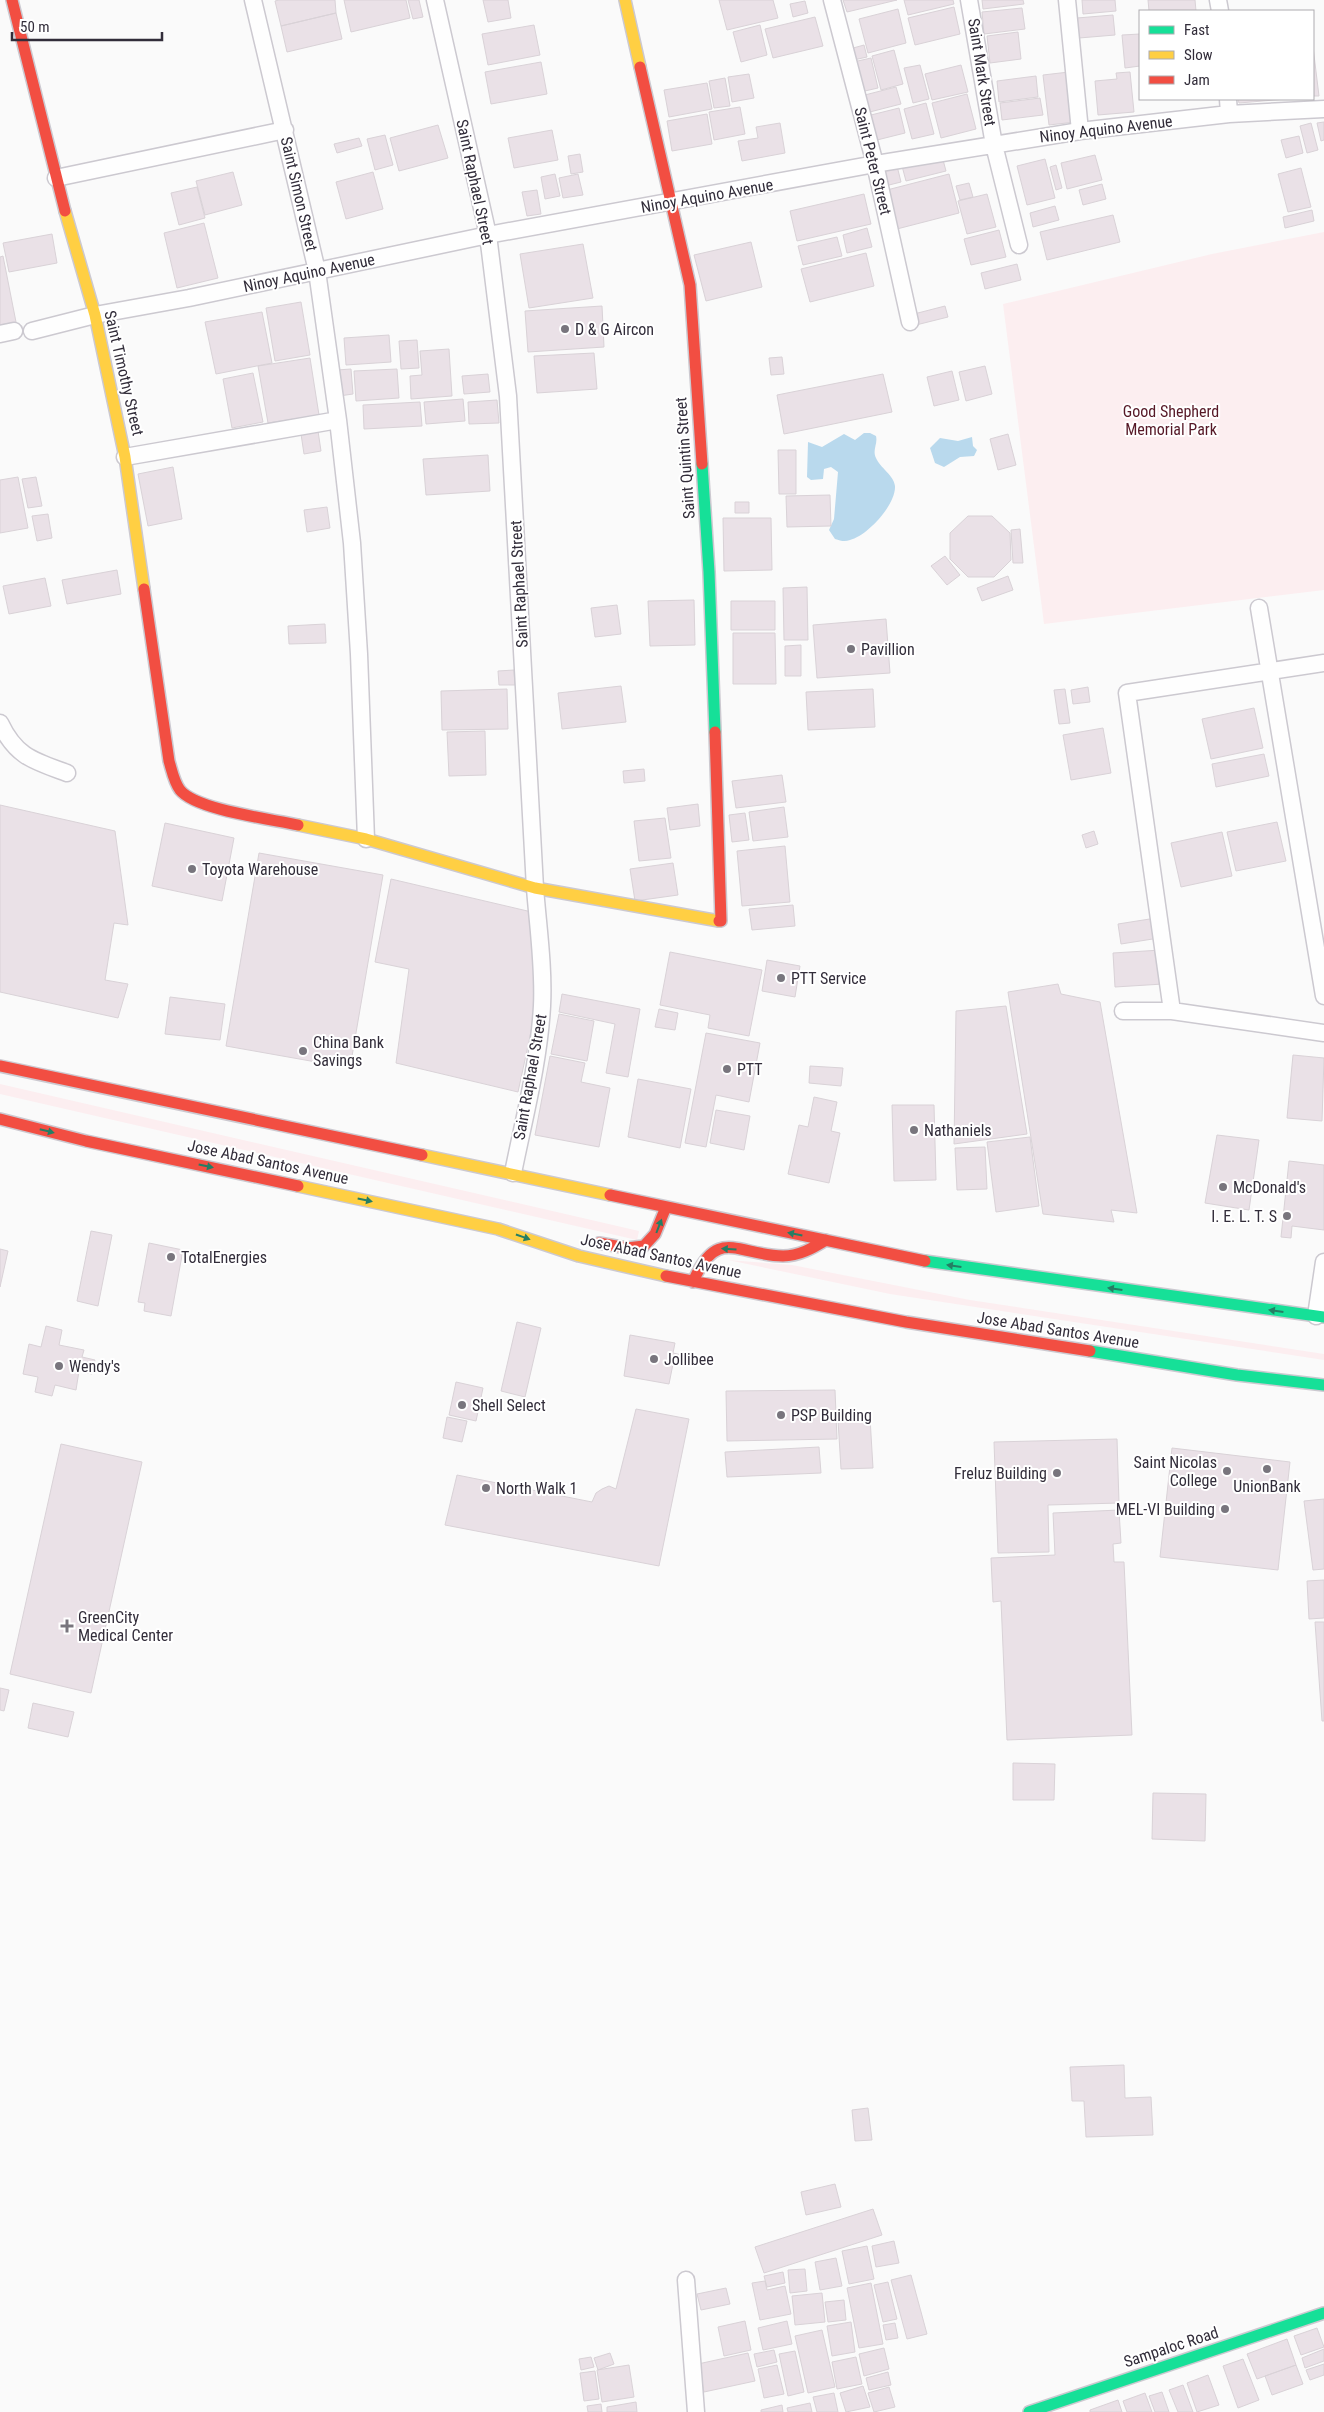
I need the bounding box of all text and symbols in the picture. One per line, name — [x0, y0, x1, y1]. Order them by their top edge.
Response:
scale bar — [12, 10, 162, 42]
legend — [1139, 10, 1314, 100]
street label: Saint Mark Street — [964, 17, 1000, 127]
text: 50 m — [20, 18, 50, 36]
text: Fast — [1184, 21, 1209, 39]
text: Slow — [1184, 46, 1213, 64]
text: Jam — [1184, 71, 1210, 89]
street label: Saint Peter Street — [850, 105, 896, 217]
street label: Ninoy Aquino Avenue — [1038, 111, 1174, 147]
street label: Saint Raphael Street — [452, 118, 498, 247]
street label: Saint Simon Street — [277, 135, 321, 253]
street label: Ninoy Aquino Avenue — [639, 175, 775, 217]
street label: Ninoy Aquino Avenue — [242, 250, 376, 296]
street label: Saint Timothy Street — [100, 309, 148, 438]
place label: D & G Aircon — [575, 320, 654, 339]
marker: D & G Aircon — [559, 323, 571, 335]
street label: Saint Quintin Street — [671, 396, 699, 519]
park label: Good Shepherd Memorial Park — [1123, 402, 1219, 439]
street label: Saint Raphael Street — [506, 520, 532, 648]
place label: Pavillion — [861, 640, 915, 659]
marker: Pavillion — [845, 643, 857, 655]
place label: Toyota Warehouse — [202, 860, 318, 879]
marker: Toyota Warehouse — [186, 863, 198, 875]
place label: PTT Service — [791, 969, 866, 988]
marker: PTT Service — [775, 972, 787, 984]
street label: Saint Raphael Street — [510, 1012, 550, 1141]
place label: China Bank Savings — [313, 1033, 385, 1070]
marker: China Bank Savings — [297, 1045, 309, 1057]
place label: PTT — [737, 1060, 763, 1079]
marker: PTT — [721, 1063, 733, 1075]
place label: Nathaniels — [924, 1121, 992, 1140]
marker: Nathaniels — [908, 1124, 920, 1136]
one-way arrow — [40, 1127, 55, 1135]
street label: Jose Abad Santos Avenue — [186, 1136, 350, 1188]
one-way arrow — [198, 1162, 214, 1170]
place label: McDonald's — [1233, 1178, 1306, 1197]
marker: McDonald's — [1217, 1181, 1229, 1193]
one-way arrow — [357, 1196, 372, 1204]
place label: I. E. L. T. S — [1211, 1207, 1277, 1226]
marker: I. E. L. T. S — [1281, 1210, 1293, 1222]
one-way arrow — [655, 1218, 663, 1233]
one-way arrow — [786, 1229, 802, 1237]
street label: Jose Abad Santos Avenue — [579, 1230, 743, 1282]
one-way arrow — [515, 1234, 530, 1242]
one-way arrow — [721, 1244, 737, 1252]
place label: TotalEnergies — [181, 1248, 267, 1267]
marker: TotalEnergies — [165, 1251, 177, 1263]
one-way arrow — [945, 1262, 961, 1270]
one-way arrow — [1106, 1285, 1122, 1293]
one-way arrow — [1267, 1307, 1283, 1315]
street label: Jose Abad Santos Avenue — [976, 1308, 1140, 1352]
place label: Jollibee — [664, 1350, 714, 1369]
marker: Jollibee — [648, 1353, 660, 1365]
place label: Wendy's — [69, 1357, 120, 1376]
marker: Wendy's — [53, 1360, 65, 1372]
place label: Shell Select — [472, 1396, 546, 1415]
marker: Shell Select — [456, 1399, 468, 1411]
place label: PSP Building — [791, 1406, 872, 1425]
marker: PSP Building — [775, 1409, 787, 1421]
place label: Saint Nicolas College — [1134, 1453, 1217, 1490]
marker: UnionBank — [1261, 1463, 1273, 1475]
place label: Freluz Building — [954, 1464, 1047, 1483]
marker: Saint Nicolas College — [1221, 1465, 1233, 1477]
marker: Freluz Building — [1051, 1467, 1063, 1479]
place label: UnionBank — [1233, 1477, 1302, 1496]
place label: North Walk 1 — [496, 1479, 577, 1498]
marker: North Walk 1 — [480, 1482, 492, 1494]
place label: MEL-VI Building — [1116, 1500, 1215, 1519]
marker: MEL-VI Building — [1219, 1503, 1231, 1515]
place label: GreenCity Medical Center — [78, 1608, 173, 1645]
marker: GreenCity Medical Center — [60, 1619, 74, 1633]
street label: Sampaloc Road — [1121, 2323, 1221, 2371]

